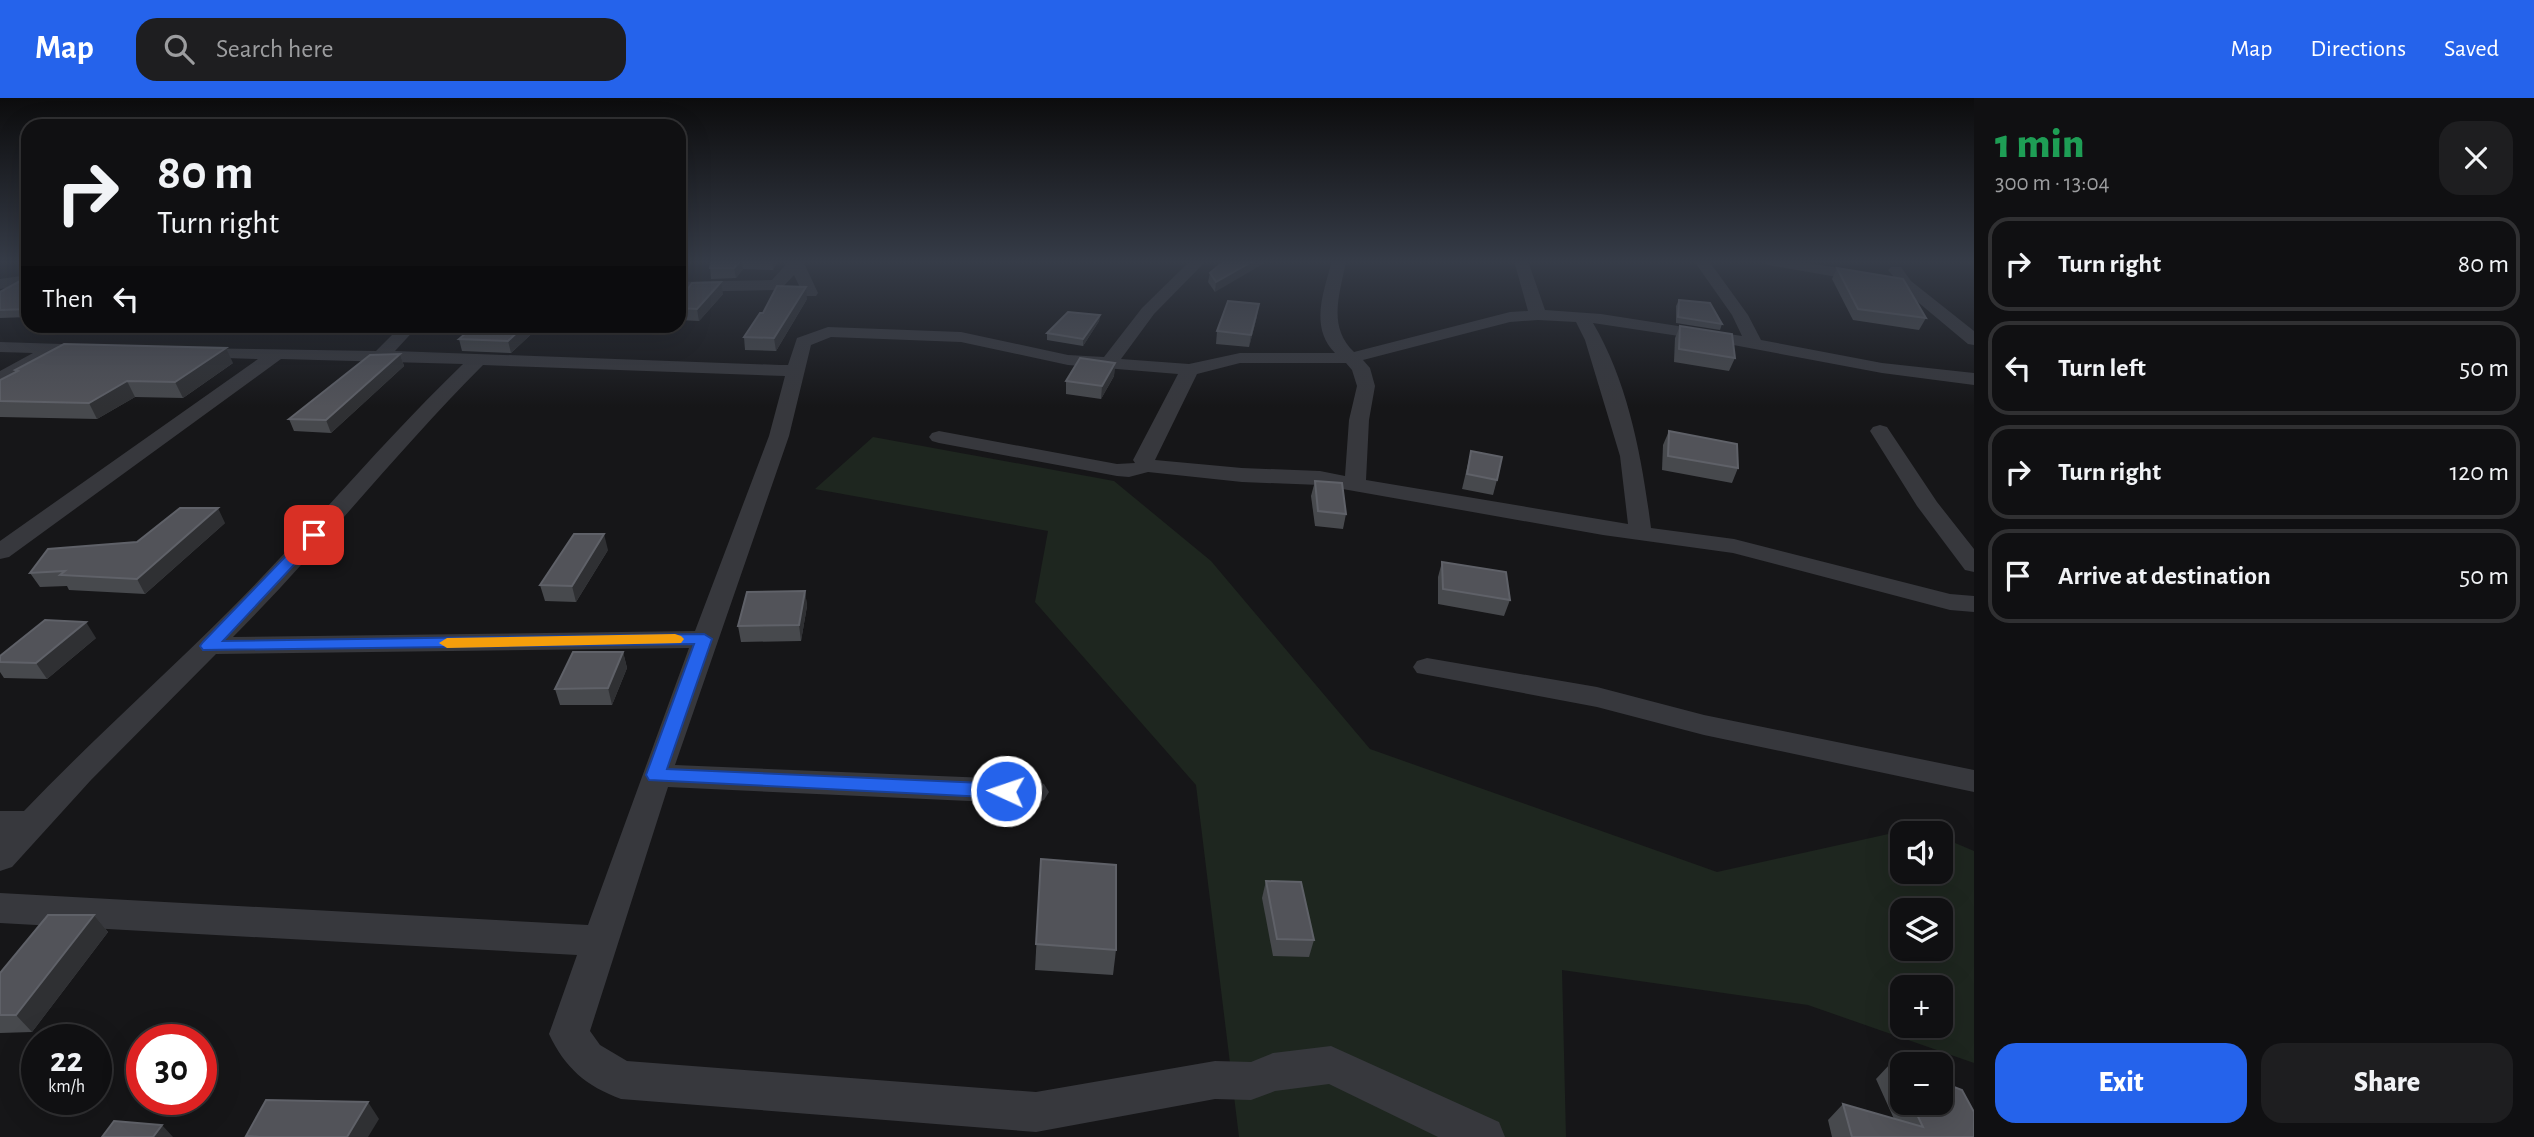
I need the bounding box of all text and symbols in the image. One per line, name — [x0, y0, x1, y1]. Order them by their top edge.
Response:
search box — [136, 18, 626, 81]
icon: search — [160, 30, 198, 68]
text: Map — [35, 32, 94, 65]
text: Search here — [216, 36, 334, 62]
text: Map — [2230, 37, 2272, 61]
text: Directions — [2310, 37, 2406, 61]
text: Saved — [2444, 37, 2499, 61]
button: close — [2439, 121, 2513, 195]
text: 1 min — [1995, 123, 2084, 165]
icon: right — [42, 147, 133, 238]
text: 80 m — [157, 149, 254, 198]
text: 300 m · 13:04 — [1995, 172, 2110, 195]
text: Turn right — [157, 207, 279, 239]
icon: right — [1999, 245, 2037, 283]
text: Turn right — [2058, 251, 2161, 277]
text: 80 m — [2458, 251, 2509, 277]
icon: left — [107, 280, 145, 318]
text: Then — [42, 286, 93, 312]
icon: left — [1999, 349, 2037, 387]
text: Turn left — [2058, 355, 2146, 381]
text: 50 m — [2459, 355, 2509, 381]
icon: right — [1999, 453, 2037, 491]
text: Turn right — [2058, 459, 2161, 485]
text: 120 m — [2449, 459, 2509, 485]
pin — [284, 505, 344, 565]
icon: arrive — [295, 516, 333, 554]
icon: arrive — [1999, 557, 2037, 595]
text: Arrive at destination — [2058, 563, 2271, 589]
text: 50 m — [2459, 563, 2509, 589]
position arrow — [969, 754, 1043, 828]
map controls — [1890, 821, 1953, 1115]
button: sound — [1890, 821, 1953, 884]
button: layers — [1890, 898, 1953, 961]
button: + — [1890, 975, 1953, 1038]
speed limit sign: 30 — [126, 1024, 217, 1115]
text: 22 — [50, 1043, 83, 1078]
button: Exit — [1995, 1043, 2247, 1123]
button: Share — [2261, 1043, 2513, 1123]
button: − — [1890, 1052, 1953, 1115]
text: km/h — [48, 1078, 85, 1096]

